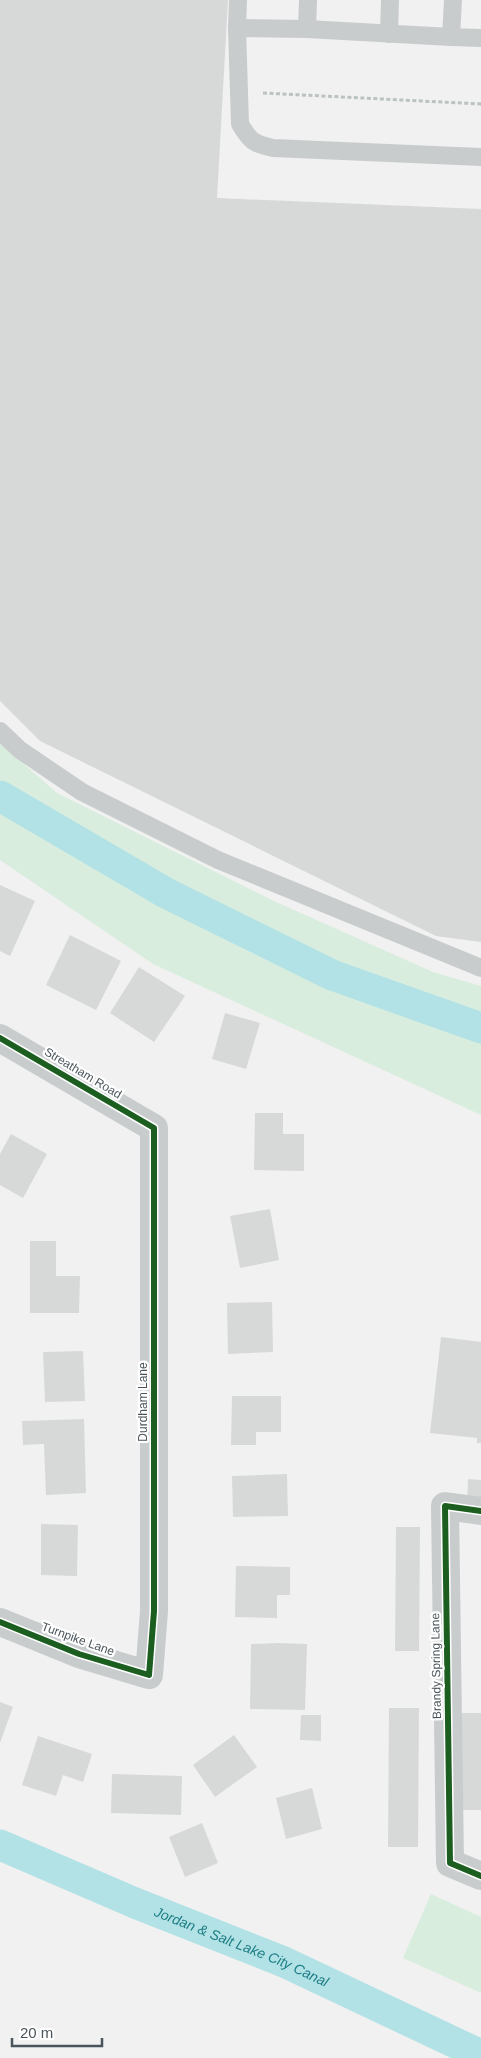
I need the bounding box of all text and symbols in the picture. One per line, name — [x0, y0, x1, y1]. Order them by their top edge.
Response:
street label: Streatham Road — [42, 1044, 124, 1102]
street label: Durdham Lane — [136, 1362, 150, 1442]
street label: Brandy Spring Lane — [428, 1613, 444, 1719]
street label: Turnpike Lane — [40, 1619, 117, 1659]
water label: Jordan & Salt Lake City Canal — [151, 1903, 332, 1990]
scale bar — [12, 2016, 102, 2048]
text: 20 m — [20, 2024, 53, 2041]

